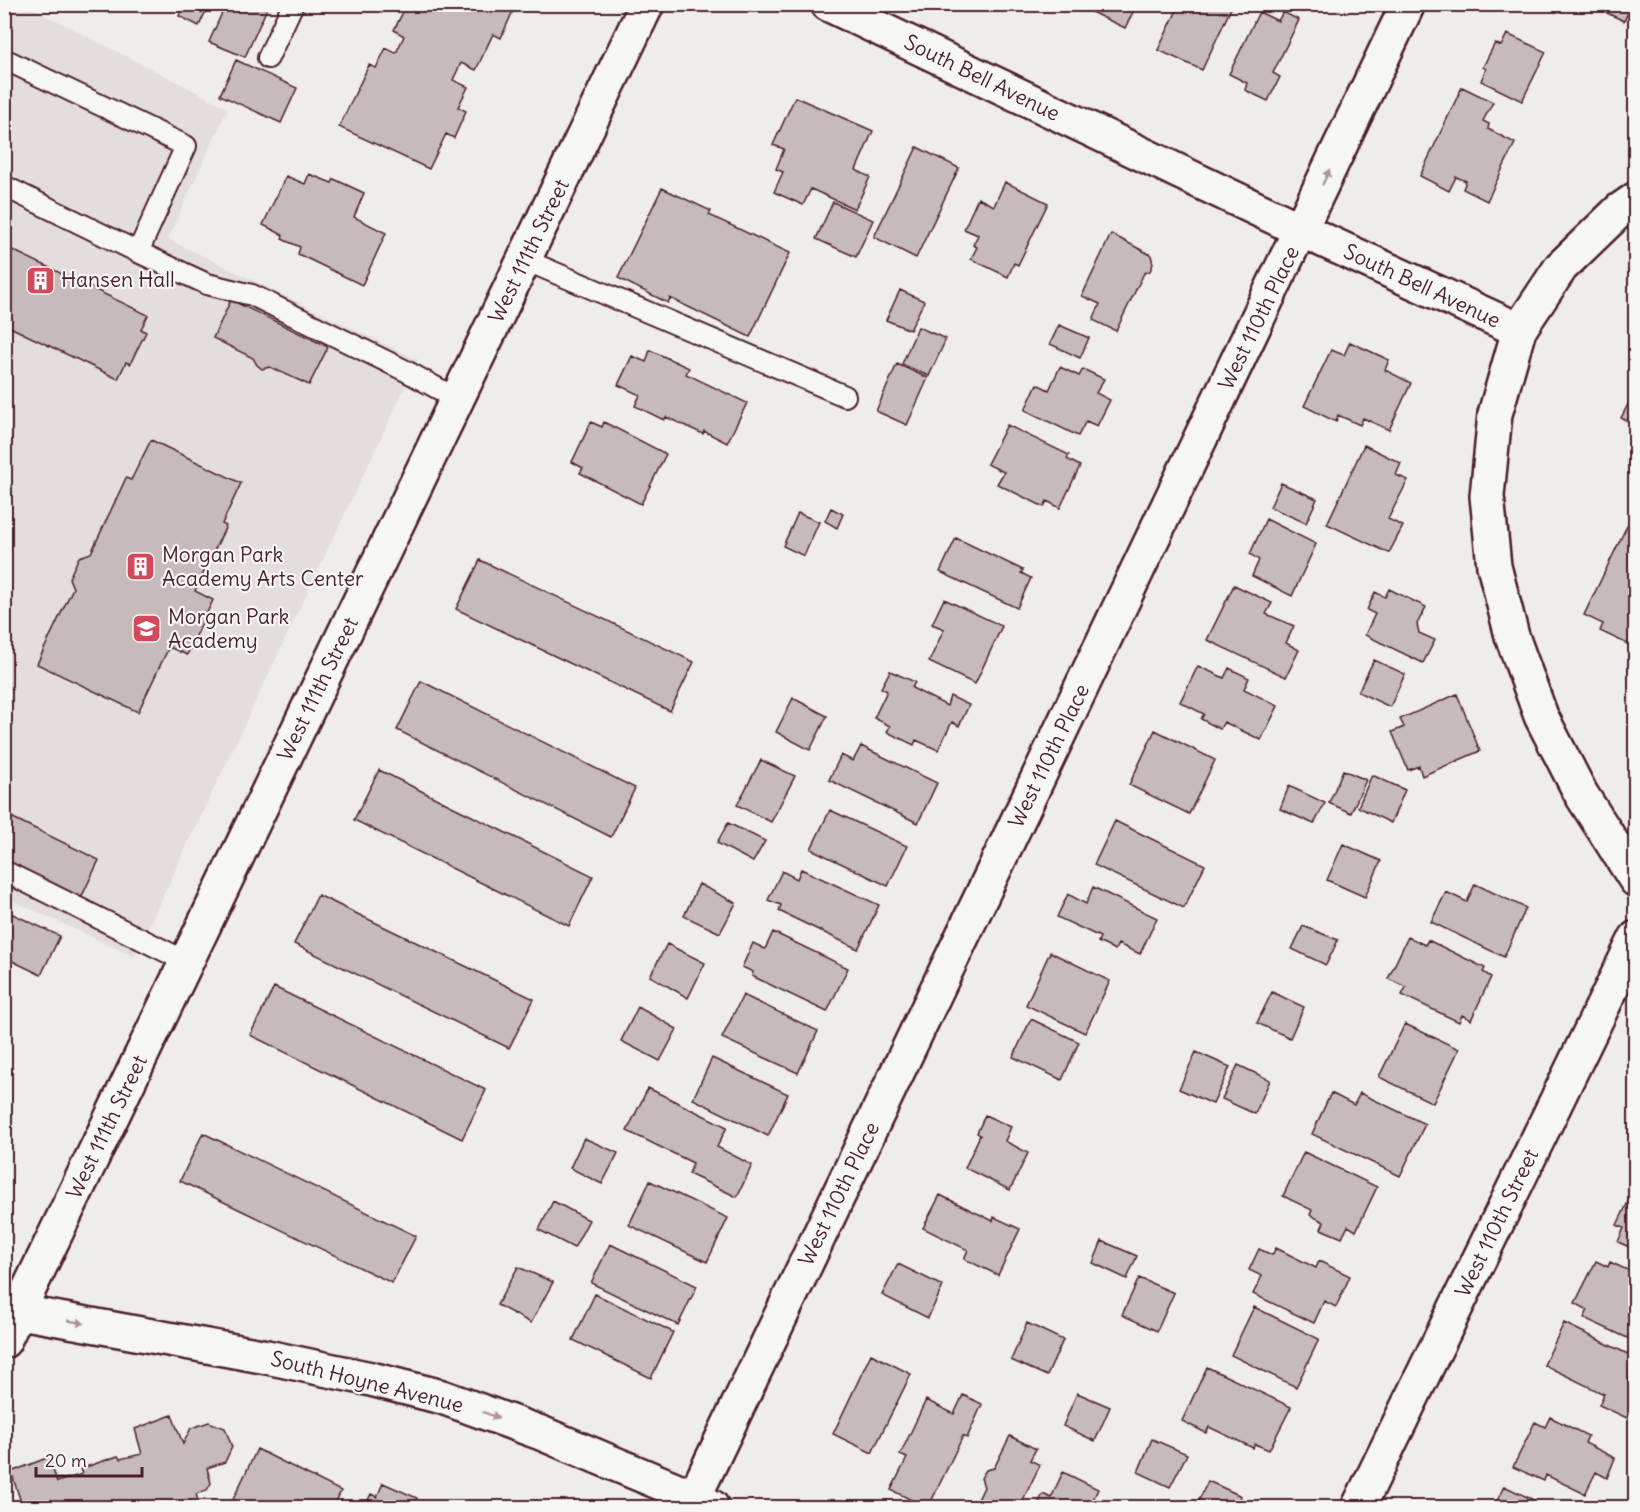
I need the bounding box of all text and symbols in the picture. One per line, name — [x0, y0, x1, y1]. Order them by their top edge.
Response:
street label: South Bell Avenue — [900, 28, 1064, 127]
one-way arrow — [1322, 169, 1331, 186]
street label: West 111th Street — [482, 175, 575, 327]
street label: South Bell Avenue — [1340, 237, 1505, 334]
street label: West 110th Place — [1212, 241, 1305, 394]
building icon: Hansen Hall — [24, 264, 56, 296]
place label: Hansen Hall — [61, 266, 175, 293]
place label: Morgan Park Academy Arts Center — [162, 541, 364, 592]
building icon: Morgan Park Academy Arts Center — [125, 551, 157, 583]
place label: Morgan Park Academy — [168, 603, 289, 654]
school or university icon: Morgan Park Academy — [131, 613, 163, 645]
street label: West 111th Street — [271, 613, 364, 765]
street label: West 110th Place — [1002, 679, 1095, 832]
street label: West 111th Street — [60, 1051, 153, 1203]
street label: West 110th Place — [792, 1117, 885, 1270]
street label: West 110th Street — [1449, 1144, 1544, 1302]
one-way arrow — [67, 1318, 86, 1327]
street label: South Hoyne Avenue — [268, 1345, 466, 1419]
one-way arrow — [482, 1411, 500, 1420]
scale bar — [36, 1440, 142, 1478]
text: 20 m — [45, 1449, 87, 1472]

